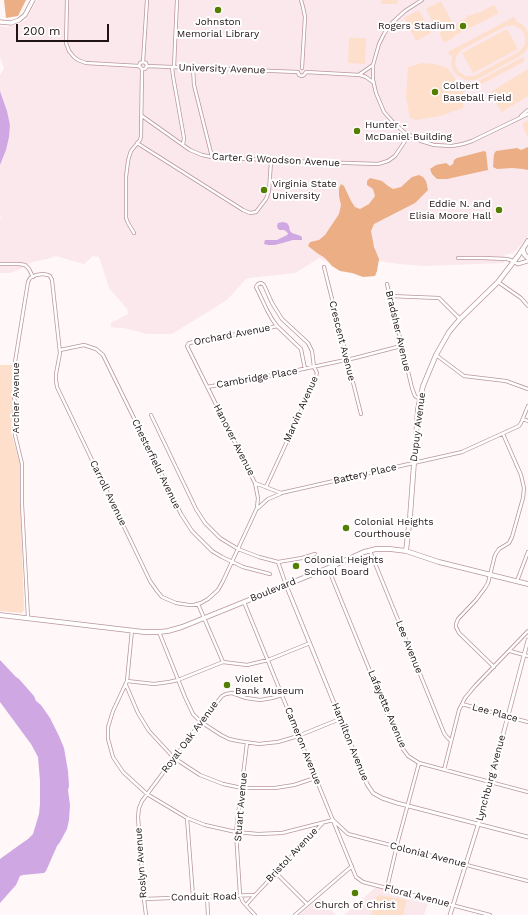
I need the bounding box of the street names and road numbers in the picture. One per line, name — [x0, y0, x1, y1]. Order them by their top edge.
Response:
street label: University Avenue — [178, 61, 266, 77]
street label: Carter G Woodson Avenue — [212, 151, 340, 169]
street label: Bradsher Avenue — [383, 289, 413, 373]
street label: Crescent Avenue — [326, 300, 358, 382]
street label: Orchard Avenue — [193, 322, 271, 348]
street label: Archer Avenue — [10, 363, 22, 433]
street label: Cambridge Place — [216, 365, 298, 391]
street label: Marvin Avenue — [281, 374, 321, 444]
street label: Dupuy Avenue — [408, 392, 428, 462]
street label: Hanover Avenue — [211, 402, 257, 478]
street label: Chesterfield Avenue — [129, 417, 183, 511]
street label: Carroll Avenue — [87, 458, 129, 528]
street label: Battery Place — [332, 461, 398, 487]
street label: Boulevard — [248, 575, 298, 605]
street label: Lee Avenue — [393, 619, 425, 675]
street label: Lafayette Avenue — [365, 668, 409, 750]
street label: Royal Oak Avenue — [159, 699, 221, 775]
street label: Hamilton Avenue — [329, 701, 371, 783]
street label: Lee Place — [471, 701, 519, 725]
street label: Cameron Avenue — [282, 705, 324, 787]
street label: Lynchburg Avenue — [474, 734, 508, 822]
street label: Stuart Avenue — [232, 772, 250, 842]
street label: Bristol Avenue — [264, 825, 320, 885]
street label: Roslyn Avenue — [133, 827, 149, 899]
street label: Colonial Avenue — [389, 840, 467, 870]
street label: Floral Avenue — [383, 882, 451, 910]
street label: Conduit Road — [171, 890, 237, 904]

